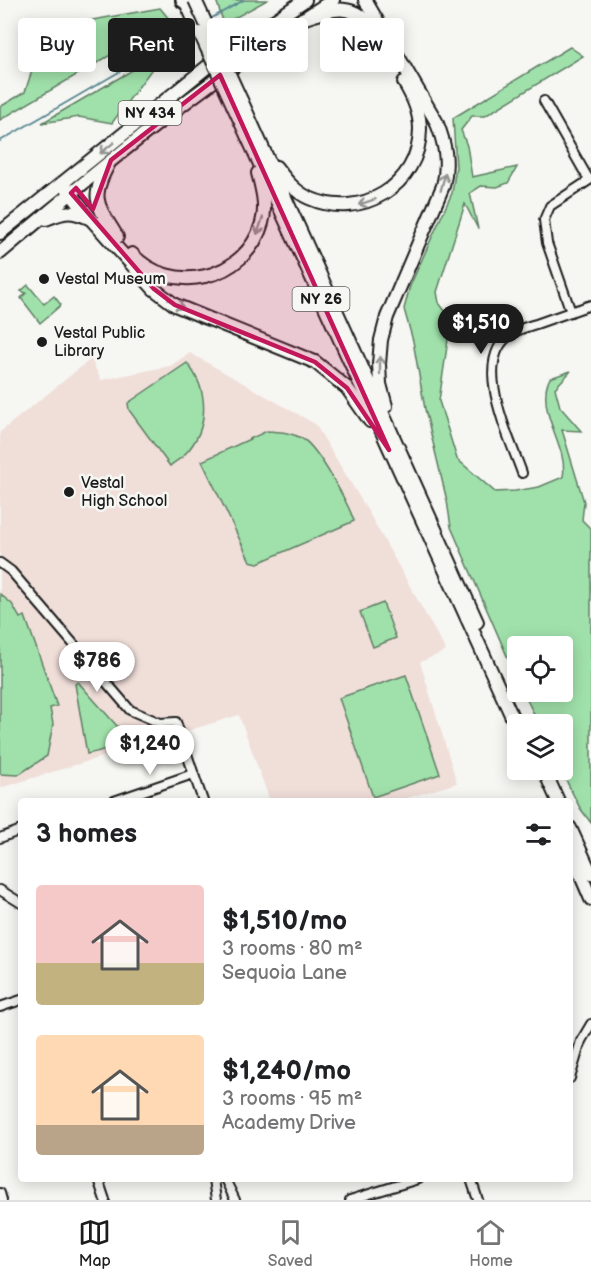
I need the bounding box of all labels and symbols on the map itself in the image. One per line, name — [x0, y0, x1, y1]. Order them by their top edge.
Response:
road number: NY 434 — [118, 101, 182, 125]
one-way arrow — [99, 141, 115, 154]
one-way arrow — [438, 173, 449, 192]
one-way arrow — [358, 197, 377, 208]
one-way arrow — [254, 216, 265, 235]
place label: Vestal Museum — [56, 270, 166, 289]
marker: Vestal Museum — [37, 272, 51, 286]
road number: NY 26 — [292, 287, 350, 311]
one-way arrow — [167, 298, 184, 310]
pin: $1,510 — [432, 304, 530, 355]
place label: Vestal Public Library — [54, 324, 145, 361]
marker: Vestal Public Library — [35, 335, 49, 349]
one-way arrow — [374, 355, 385, 375]
place label: Vestal High School — [81, 474, 167, 511]
marker: Vestal High School — [62, 485, 76, 499]
pin: $786 — [61, 642, 133, 693]
pin: $1,240 — [101, 725, 199, 776]

